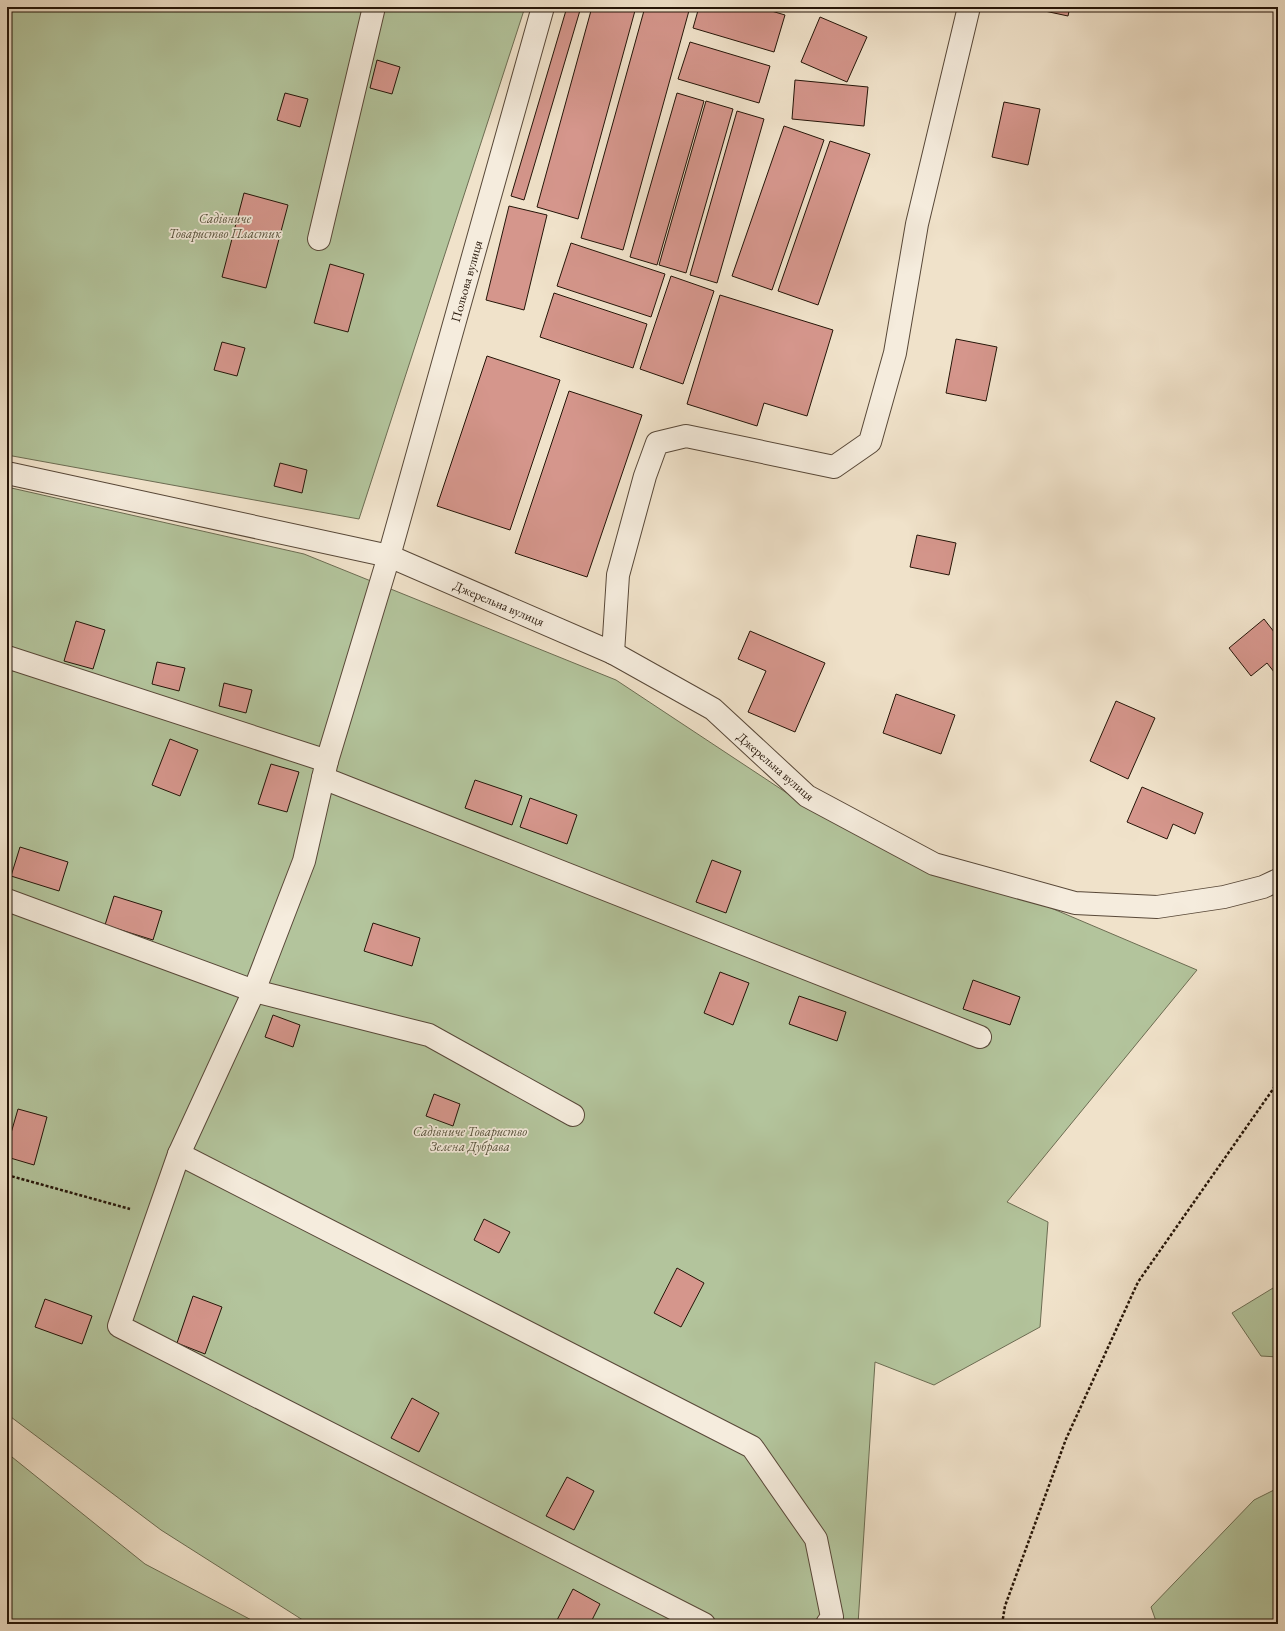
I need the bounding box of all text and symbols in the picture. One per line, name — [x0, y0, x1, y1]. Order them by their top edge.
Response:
park label: Садівниче Товариство Пластик — [169, 210, 282, 242]
street label: Польова вулиця — [447, 238, 486, 324]
street label: Джерельна вулиця — [451, 577, 547, 630]
street label: Джерельна вулиця — [733, 728, 818, 805]
park label: Садівниче Товариство Зелена Дубрава — [413, 1123, 527, 1155]

